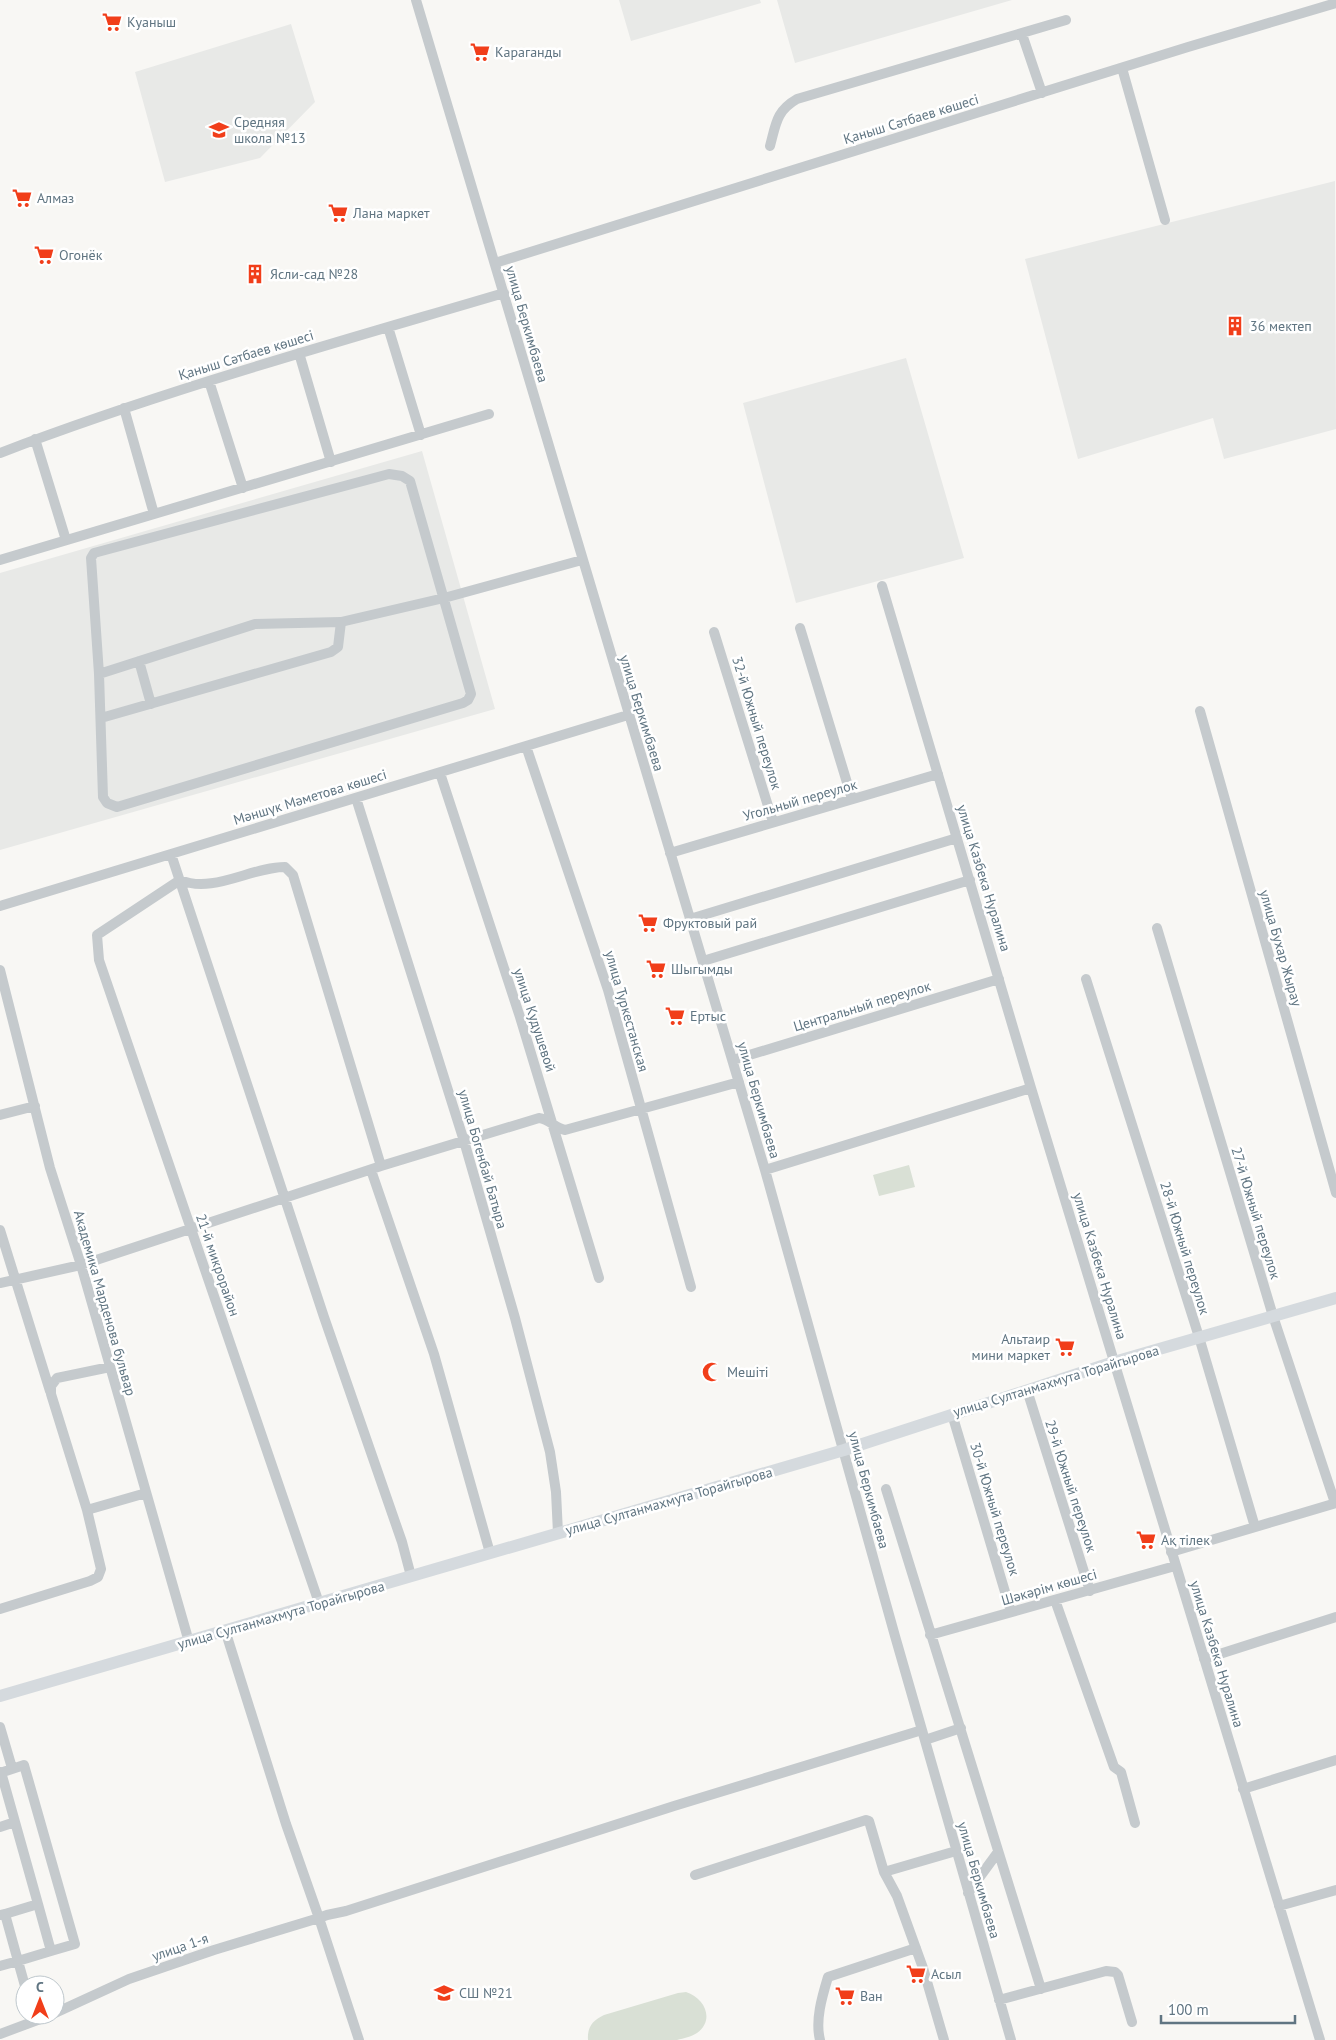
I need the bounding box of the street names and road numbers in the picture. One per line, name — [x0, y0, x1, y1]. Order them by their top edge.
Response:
street label: Қаныш Сәтбаев көшесі — [841, 90, 981, 148]
street label: улица Беркимбаева — [502, 264, 552, 384]
street label: Қаныш Сәтбаев көшесі — [176, 326, 316, 384]
street label: улица Беркимбаева — [616, 653, 668, 773]
street label: 32-й Южный переулок — [728, 654, 786, 792]
street label: Мәншүк Мәметова көшесі — [231, 765, 389, 829]
street label: Угольный переулок — [741, 775, 859, 825]
street label: улица Казбека Нуралина — [953, 802, 1015, 954]
street label: улица Бухар Жырау — [1256, 888, 1306, 1009]
street label: улица Туркестанская — [601, 948, 653, 1074]
street label: улица Кудушевой — [510, 966, 560, 1074]
street label: Центральный переулок — [791, 976, 933, 1035]
street label: улица Беркимбаева — [734, 1040, 784, 1160]
street label: улица Богенбай Батыра — [455, 1087, 512, 1231]
street label: 27-й Южный переулок — [1227, 1145, 1285, 1282]
street label: 28-й Южный переулок — [1156, 1179, 1214, 1317]
street label: улица Казбека Нуралина — [1069, 1190, 1131, 1342]
street label: Академика Марденова бульвар — [70, 1208, 140, 1398]
street label: 21-й микрорайон — [192, 1211, 244, 1319]
street label: улица Султанмахмута Торайгырова — [951, 1341, 1161, 1421]
street label: 29-й Южный переулок — [1041, 1417, 1101, 1555]
street label: улица Беркимбаева — [845, 1429, 893, 1551]
street label: 30-й Южный переулок — [966, 1440, 1024, 1578]
street label: улица Султанмахмута Торайгырова — [563, 1463, 775, 1539]
street label: Шәкәрім көшесі — [999, 1565, 1099, 1609]
street label: улица Султанмахмута Торайгырова — [175, 1577, 387, 1653]
street label: улица Казбека Нуралина — [1186, 1578, 1248, 1730]
street label: улица Беркимбаева — [954, 1820, 1004, 1940]
street label: улица 1-я — [149, 1929, 211, 1965]

